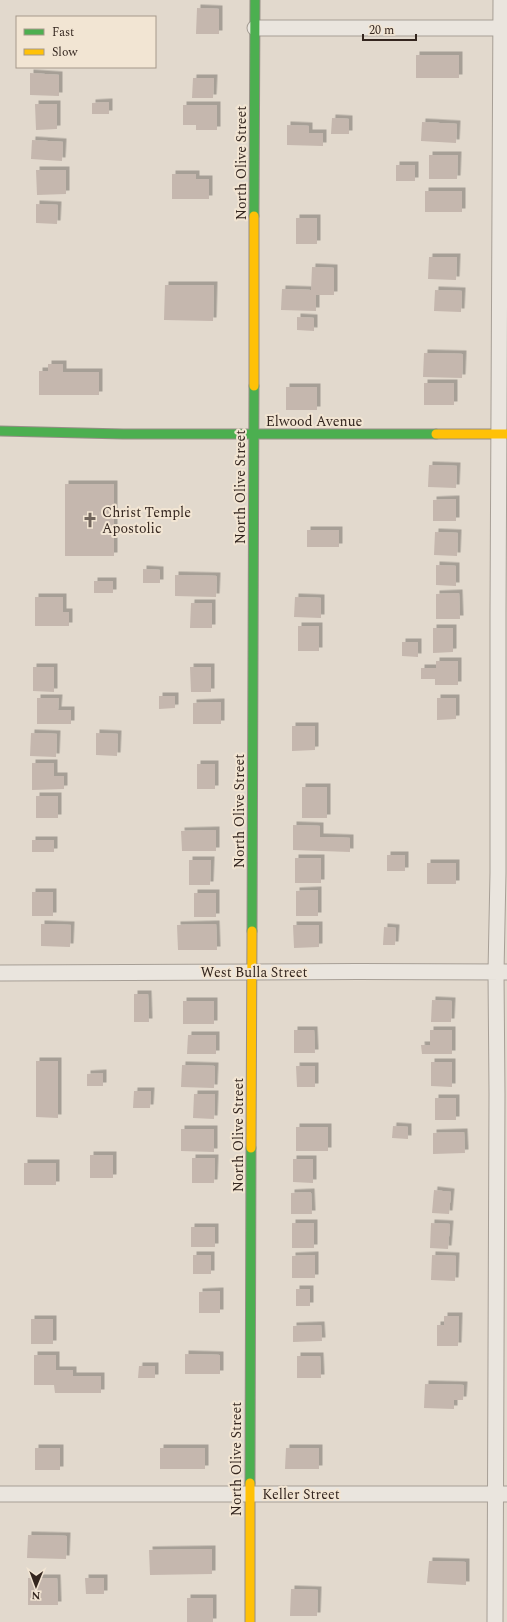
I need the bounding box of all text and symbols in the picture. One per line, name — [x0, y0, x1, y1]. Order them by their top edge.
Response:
legend — [16, 16, 156, 68]
scale bar — [363, 16, 416, 42]
text: 20 m — [369, 21, 394, 40]
text: Fast — [52, 23, 74, 42]
text: Slow — [52, 43, 78, 62]
street label: North Olive Street — [231, 106, 252, 220]
street label: Elwood Avenue — [266, 411, 363, 432]
street label: North Olive Street — [230, 430, 251, 544]
place label: Christ Temple Apostolic — [102, 502, 191, 539]
church icon: Christ Temple Apostolic — [81, 511, 99, 529]
street label: North Olive Street — [229, 754, 250, 868]
street label: West Bulla Street — [201, 962, 308, 983]
street label: North Olive Street — [228, 1078, 249, 1192]
street label: North Olive Street — [226, 1402, 247, 1516]
street label: Keller Street — [262, 1484, 340, 1505]
north arrow — [16, 1566, 56, 1606]
text: N — [31, 1587, 40, 1604]

